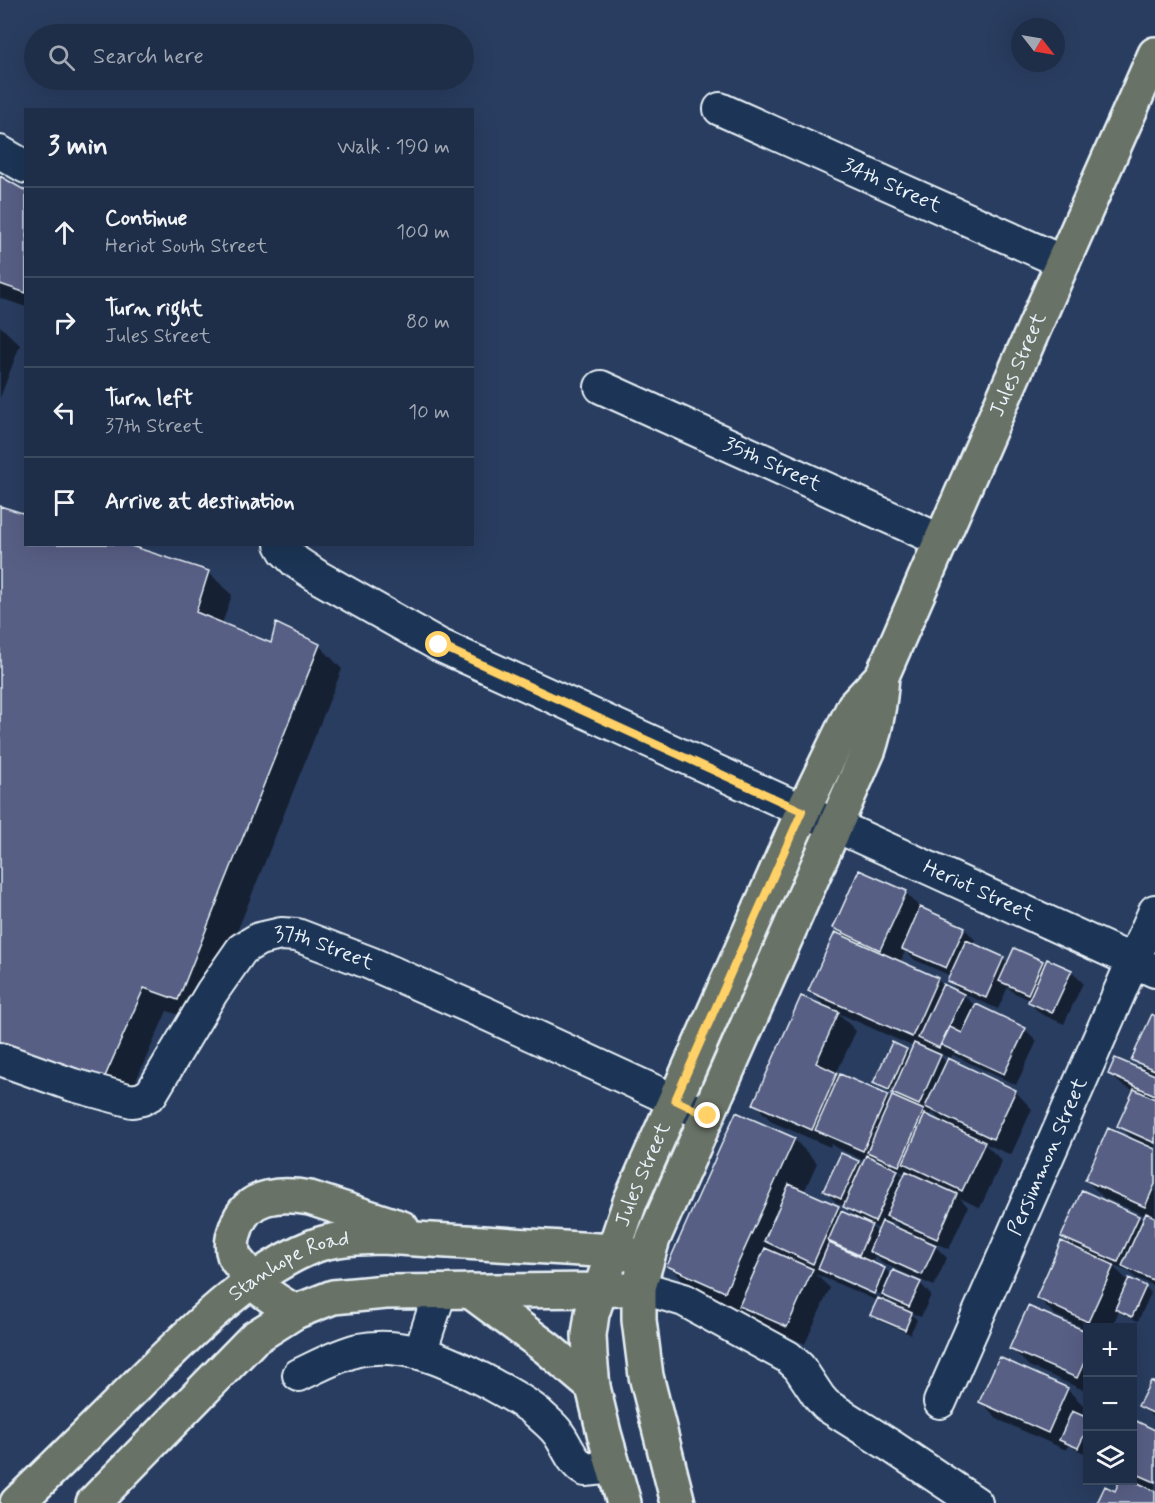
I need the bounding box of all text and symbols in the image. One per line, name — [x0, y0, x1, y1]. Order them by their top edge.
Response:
north arrow — [1011, 18, 1065, 72]
search box — [24, 24, 474, 90]
icon: search — [45, 41, 78, 74]
text: Search here — [93, 43, 204, 71]
text: 3 min — [48, 130, 108, 164]
text: Walk · 190 m — [337, 134, 450, 161]
street label: 34th Street — [838, 151, 946, 220]
text: Continue — [105, 205, 187, 233]
icon: ahead — [48, 216, 81, 249]
text: 100 m — [396, 219, 450, 246]
text: Heriot South Street — [105, 233, 268, 260]
text: Turn right — [105, 295, 203, 323]
icon: right — [48, 306, 81, 339]
street label: Jules Street — [983, 308, 1053, 421]
text: 80 m — [406, 309, 450, 336]
text: Jules Street — [105, 323, 211, 350]
text: Turn left — [105, 385, 193, 413]
icon: left — [48, 396, 81, 429]
text: 10 m — [408, 399, 450, 426]
text: 37th Street — [105, 413, 204, 440]
street label: 35th Street — [719, 430, 826, 499]
icon: arrive — [48, 486, 81, 519]
text: Arrive at destination — [105, 488, 295, 516]
route start — [425, 631, 451, 657]
street label: Heriot Street — [918, 853, 1040, 929]
street label: 37th Street — [272, 920, 378, 977]
street label: Persimmon Street — [1001, 1073, 1095, 1240]
route end — [694, 1102, 720, 1128]
street label: Jules Street — [609, 1117, 678, 1230]
street label: Stanhope Road — [223, 1225, 350, 1308]
map controls — [1083, 1323, 1137, 1485]
button: + — [1083, 1323, 1137, 1377]
button: − — [1083, 1377, 1137, 1431]
button: layers — [1083, 1431, 1137, 1485]

